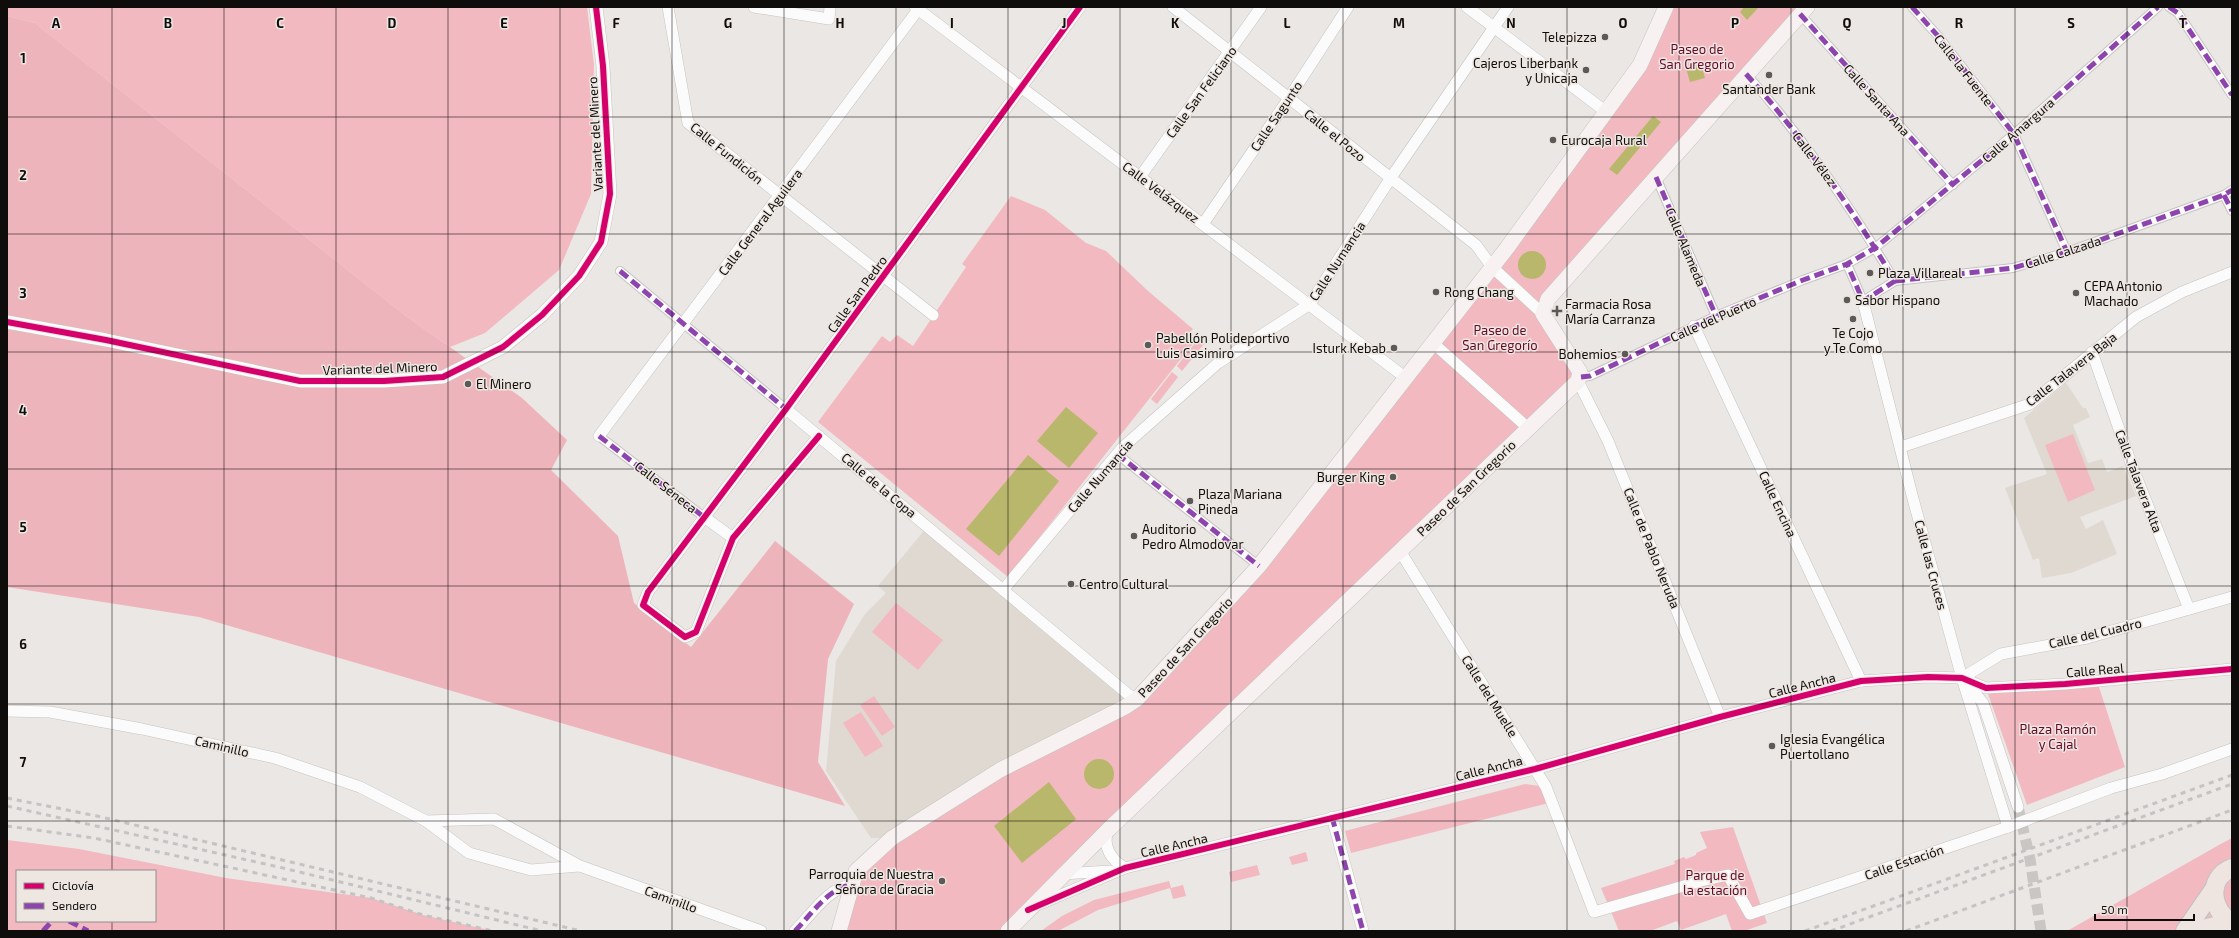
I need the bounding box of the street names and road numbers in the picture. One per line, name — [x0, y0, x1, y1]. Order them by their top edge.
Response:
street label: Calle la Fuente — [1931, 31, 1997, 109]
street label: Calle San Feliciano — [1162, 43, 1240, 141]
street label: Calle Santa Ana — [1840, 61, 1914, 139]
street label: Variante del Minero — [584, 76, 606, 192]
street label: Calle Sagunto — [1247, 78, 1305, 154]
street label: Calle Amargura — [1979, 94, 2057, 166]
street label: Calle el Pozo — [1301, 105, 1369, 165]
street label: Calle Fundición — [687, 119, 767, 187]
street label: Calle Vélez — [1789, 129, 1841, 189]
street label: Calle Velázquez — [1119, 158, 1203, 226]
street label: Calle General Aguilera — [715, 165, 805, 279]
street label: Calle Alameda — [1662, 205, 1710, 289]
street label: Calle Numancia — [1305, 218, 1369, 304]
street label: Calle Calzada — [2023, 232, 2103, 272]
street label: Calle San Pedro — [824, 252, 890, 336]
street label: Calle del Puerto — [1667, 293, 1759, 345]
street label: Calle Talavera Baja — [2022, 329, 2120, 409]
street label: Variante del Minero — [322, 358, 438, 378]
street label: Calle Talavera Alta — [2112, 427, 2166, 535]
street label: Calle Numancia — [1064, 436, 1136, 516]
street label: Paseo de San Gregorio — [1413, 437, 1519, 539]
street label: Calle de la Copa — [838, 449, 920, 521]
street label: Calle Séneca — [632, 458, 700, 516]
street label: Calle Encina — [1756, 468, 1800, 540]
street label: Calle de Pablo Neruda — [1620, 485, 1684, 611]
street label: Calle las Cruces — [1911, 518, 1951, 612]
street label: Paseo de San Gregorio — [1134, 593, 1236, 701]
street label: Calle del Cuadro — [2047, 615, 2143, 651]
street label: Calle del Muelle — [1458, 652, 1522, 740]
street label: Calle Real — [2065, 659, 2125, 681]
street label: Calle Ancha — [1767, 669, 1837, 701]
street label: Caminillo — [193, 732, 251, 760]
street label: Calle Ancha — [1454, 752, 1524, 784]
street label: Calle Ancha — [1139, 829, 1209, 861]
street label: Calle Estación — [1862, 841, 1946, 883]
street label: Caminillo — [642, 882, 700, 916]

